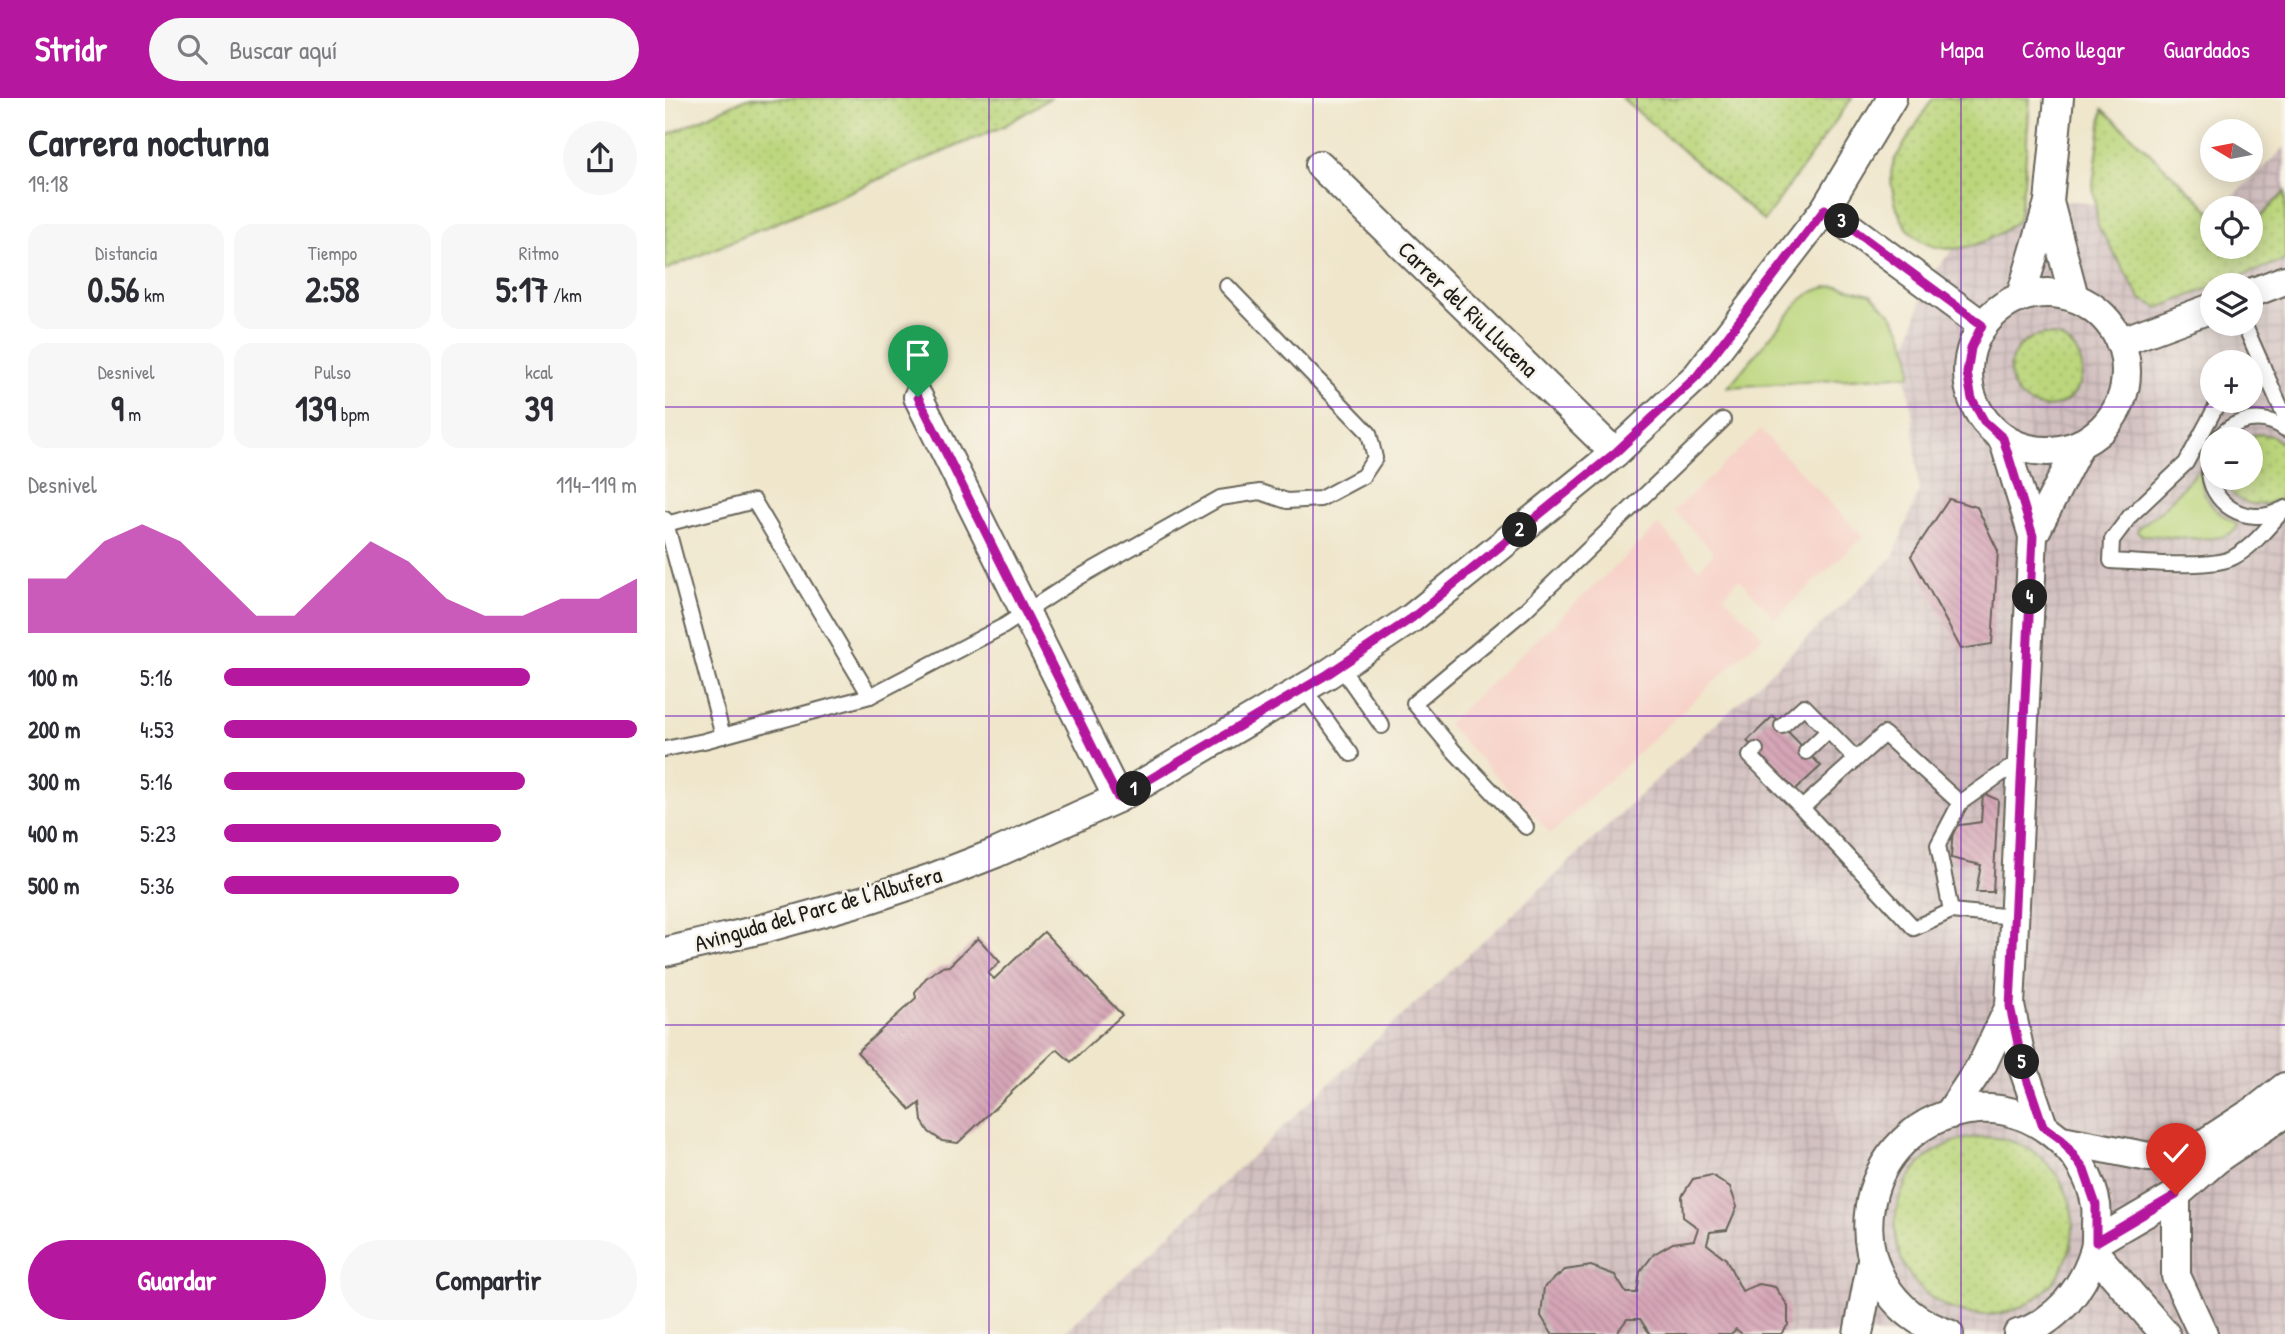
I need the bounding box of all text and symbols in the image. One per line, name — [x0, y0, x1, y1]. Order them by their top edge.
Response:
search box — [149, 18, 639, 81]
text: Stridr — [35, 27, 107, 71]
icon: search — [173, 30, 211, 68]
text: Buscar aquí — [229, 32, 338, 67]
text: Mapa — [1940, 33, 1984, 65]
text: Cómo llegar — [2022, 33, 2125, 65]
text: Guardados — [2163, 33, 2250, 65]
text: Carrera nocturna — [28, 116, 269, 168]
north arrow — [2200, 119, 2263, 182]
map controls — [2200, 119, 2263, 490]
button: share — [563, 121, 637, 195]
text: 19:18 — [28, 168, 68, 199]
button: locate — [2200, 196, 2263, 259]
pin: 3 — [1825, 204, 1859, 238]
text: 3 — [1837, 207, 1846, 233]
street label: Carrer del Riu Llucena — [1392, 234, 1545, 384]
text: Distancia — [95, 240, 157, 266]
text: Tiempo — [308, 240, 357, 266]
text: Ritmo — [519, 240, 559, 266]
text: 0.56 — [88, 266, 140, 313]
text: 2:58 — [305, 266, 360, 313]
text: 5:17 — [496, 266, 549, 313]
button: layers — [2200, 273, 2263, 336]
text: km — [140, 282, 165, 308]
text: /km — [549, 282, 582, 308]
pin — [888, 325, 948, 397]
icon: arrive — [899, 336, 937, 374]
button: + — [2200, 350, 2263, 413]
text: Desnivel — [98, 359, 155, 385]
text: Pulso — [314, 359, 351, 385]
text: kcal — [525, 359, 553, 385]
text: 9 — [111, 385, 124, 432]
text: 139 — [295, 385, 336, 432]
text: 39 — [525, 385, 553, 432]
text: m — [124, 401, 141, 427]
text: bpm — [336, 401, 370, 427]
button: − — [2200, 427, 2263, 490]
text: Desnivel — [28, 469, 97, 500]
text: 114–119 m — [556, 469, 637, 500]
pin: 2 — [1503, 512, 1537, 548]
text: 2 — [1515, 516, 1524, 542]
pin: 4 — [2013, 580, 2047, 614]
text: 4 — [2026, 583, 2033, 609]
text: 100 m — [28, 662, 78, 693]
text: 5:16 — [140, 662, 173, 693]
text: 200 m — [28, 714, 80, 745]
text: 4:53 — [140, 714, 174, 745]
text: 300 m — [28, 766, 80, 797]
text: 5:16 — [140, 766, 173, 797]
pin: 1 — [1117, 772, 1151, 806]
text: 1 — [1130, 775, 1137, 801]
text: 400 m — [28, 818, 78, 849]
text: 5:23 — [140, 818, 176, 849]
street label: Avinguda del Parc de l'Albufera — [691, 858, 945, 959]
text: 500 m — [28, 870, 79, 901]
text: 5:36 — [140, 870, 175, 901]
pin: 5 — [2005, 1044, 2039, 1080]
text: 5 — [2017, 1048, 2026, 1074]
pin — [2146, 1123, 2206, 1195]
icon: check — [2157, 1134, 2195, 1172]
button: Guardar — [28, 1240, 326, 1320]
button: Compartir — [340, 1240, 637, 1320]

